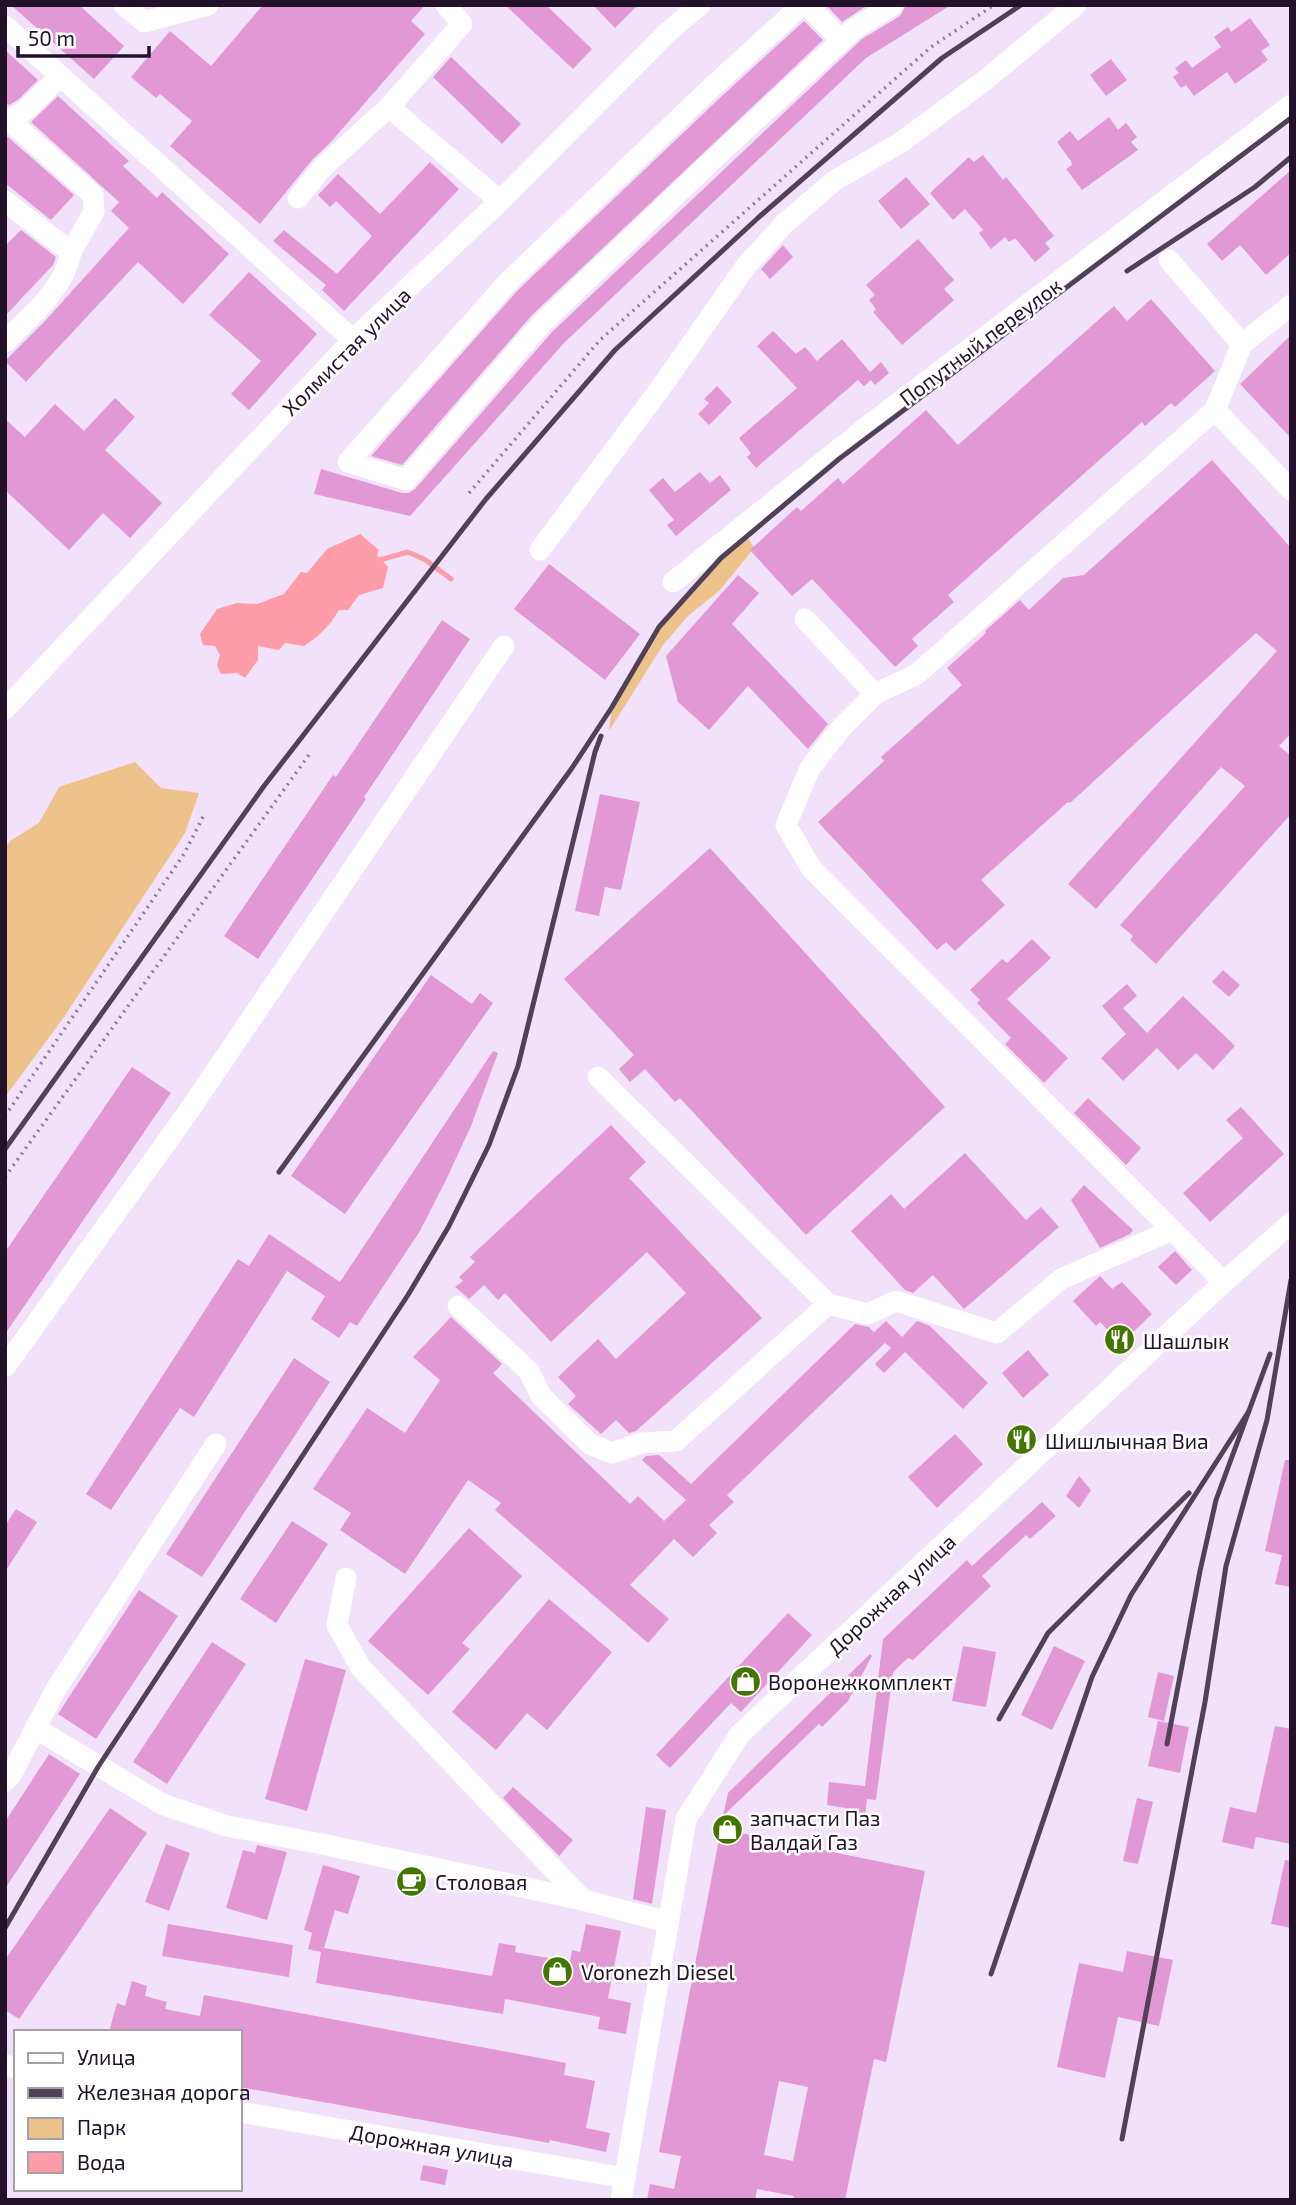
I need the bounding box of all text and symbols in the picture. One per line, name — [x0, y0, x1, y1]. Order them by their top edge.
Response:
scale bar — [18, 14, 149, 58]
text: 50 m — [28, 25, 75, 50]
street label: Попутный переулок — [894, 272, 1067, 411]
street label: Холмистая улица — [277, 282, 416, 421]
restaurant icon: Шашлык — [1103, 1323, 1137, 1357]
place label: Шашлык — [1143, 1328, 1229, 1353]
restaurant icon: Шишлычная Виа — [1005, 1423, 1039, 1457]
place label: Шишлычная Виа — [1045, 1428, 1209, 1453]
street label: Дорожная улица — [822, 1528, 961, 1660]
shop icon: Воронежкомплект — [728, 1664, 762, 1698]
place label: Воронежкомплект — [768, 1669, 953, 1694]
place label: запчасти Паз Валдай Газ — [750, 1805, 881, 1854]
shop icon: запчасти Паз Валдай Газ — [710, 1812, 744, 1846]
cafe icon: Столовая — [395, 1864, 429, 1898]
place label: Столовая — [435, 1869, 527, 1894]
shop icon: Voronezh Diesel — [541, 1954, 575, 1988]
place label: Voronezh Diesel — [581, 1959, 735, 1984]
legend — [14, 2030, 242, 2191]
text: Улица — [77, 2044, 136, 2069]
text: Железная дорога — [77, 2079, 250, 2104]
text: Парк — [77, 2114, 126, 2139]
street label: Дорожная улица — [348, 2118, 516, 2173]
text: Вода — [77, 2149, 126, 2174]

